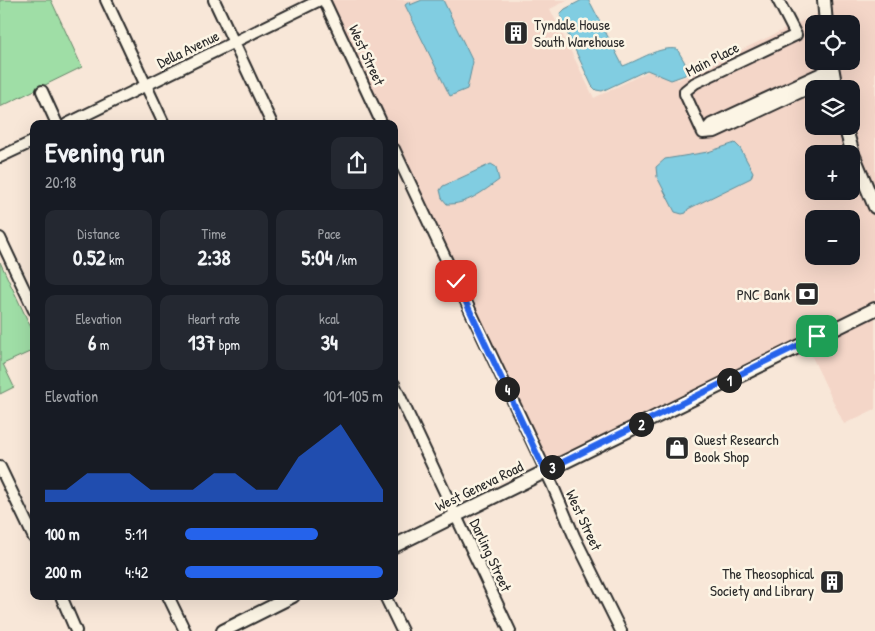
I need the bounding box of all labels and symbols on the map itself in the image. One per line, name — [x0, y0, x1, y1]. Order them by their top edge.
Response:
place label: Tyndale House South Warehouse — [534, 14, 625, 52]
building icon: Tyndale House South Warehouse — [503, 20, 529, 46]
street label: West Street — [344, 21, 391, 89]
street label: Della Avenue — [153, 25, 223, 73]
street label: Main Place — [682, 37, 742, 81]
pin — [435, 260, 477, 302]
bank icon: PNC Bank — [794, 281, 820, 307]
place label: PNC Bank — [737, 284, 790, 305]
pin — [796, 315, 838, 357]
pin: 1 — [716, 368, 742, 392]
pin: 4 — [494, 376, 520, 402]
pin: 2 — [628, 412, 654, 436]
place label: Quest Research Book Shop — [694, 429, 778, 467]
shop icon: Quest Research Book Shop — [664, 435, 690, 461]
pin: 3 — [540, 454, 564, 480]
street label: West Geneva Road — [432, 456, 527, 516]
street label: West Street — [561, 486, 608, 554]
street label: Darling Street — [465, 515, 517, 596]
place label: The Theosophical Society and Library — [710, 563, 814, 601]
building icon: The Theosophical Society and Library — [819, 569, 845, 595]

